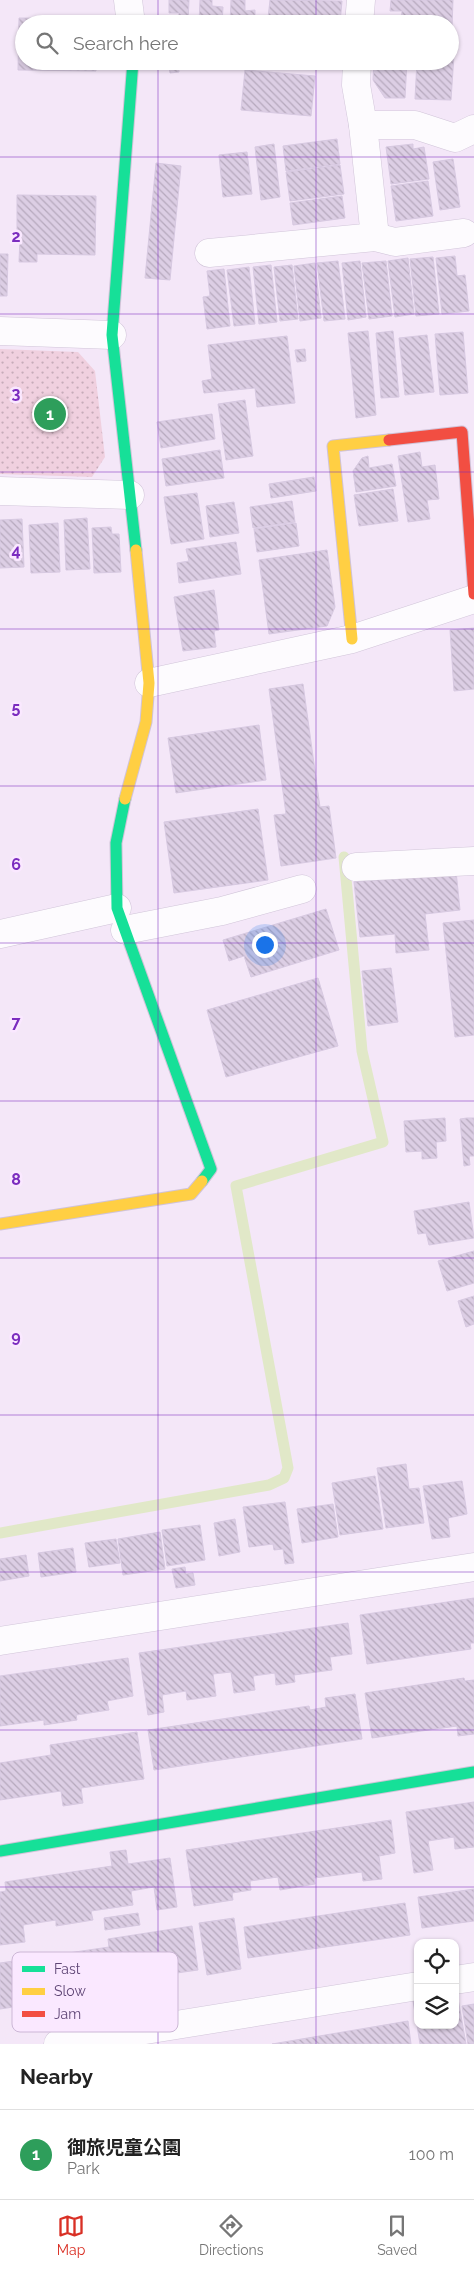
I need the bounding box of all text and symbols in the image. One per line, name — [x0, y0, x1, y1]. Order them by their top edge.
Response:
search box — [15, 15, 459, 70]
icon: search — [33, 29, 61, 57]
text: Search here — [73, 32, 179, 54]
text: 2 — [11, 227, 21, 246]
text: 3 — [12, 384, 21, 403]
pin: 1 — [34, 395, 66, 433]
text: 4 — [11, 541, 21, 560]
text: 5 — [12, 698, 21, 717]
text: 6 — [11, 855, 21, 874]
your location — [252, 932, 278, 958]
text: 7 — [12, 1013, 21, 1032]
text: 8 — [11, 1170, 21, 1189]
text: 9 — [11, 1327, 21, 1346]
map controls — [414, 1939, 459, 2029]
button: locate — [414, 1939, 459, 1984]
legend — [12, 1952, 178, 2032]
text: Fast — [54, 1961, 81, 1977]
text: Slow — [54, 1983, 86, 1999]
button: layers — [414, 1984, 459, 2029]
text: Jam — [54, 2006, 81, 2022]
text: Nearby — [20, 2064, 93, 2089]
text: 御旅児童公園 — [67, 2136, 181, 2158]
text: 1 — [32, 2145, 40, 2164]
text: 100 m — [409, 2145, 454, 2164]
text: Park — [67, 2159, 100, 2178]
tab: Map — [57, 2212, 85, 2258]
tab: Directions — [199, 2212, 264, 2258]
tab: Saved — [377, 2212, 417, 2258]

